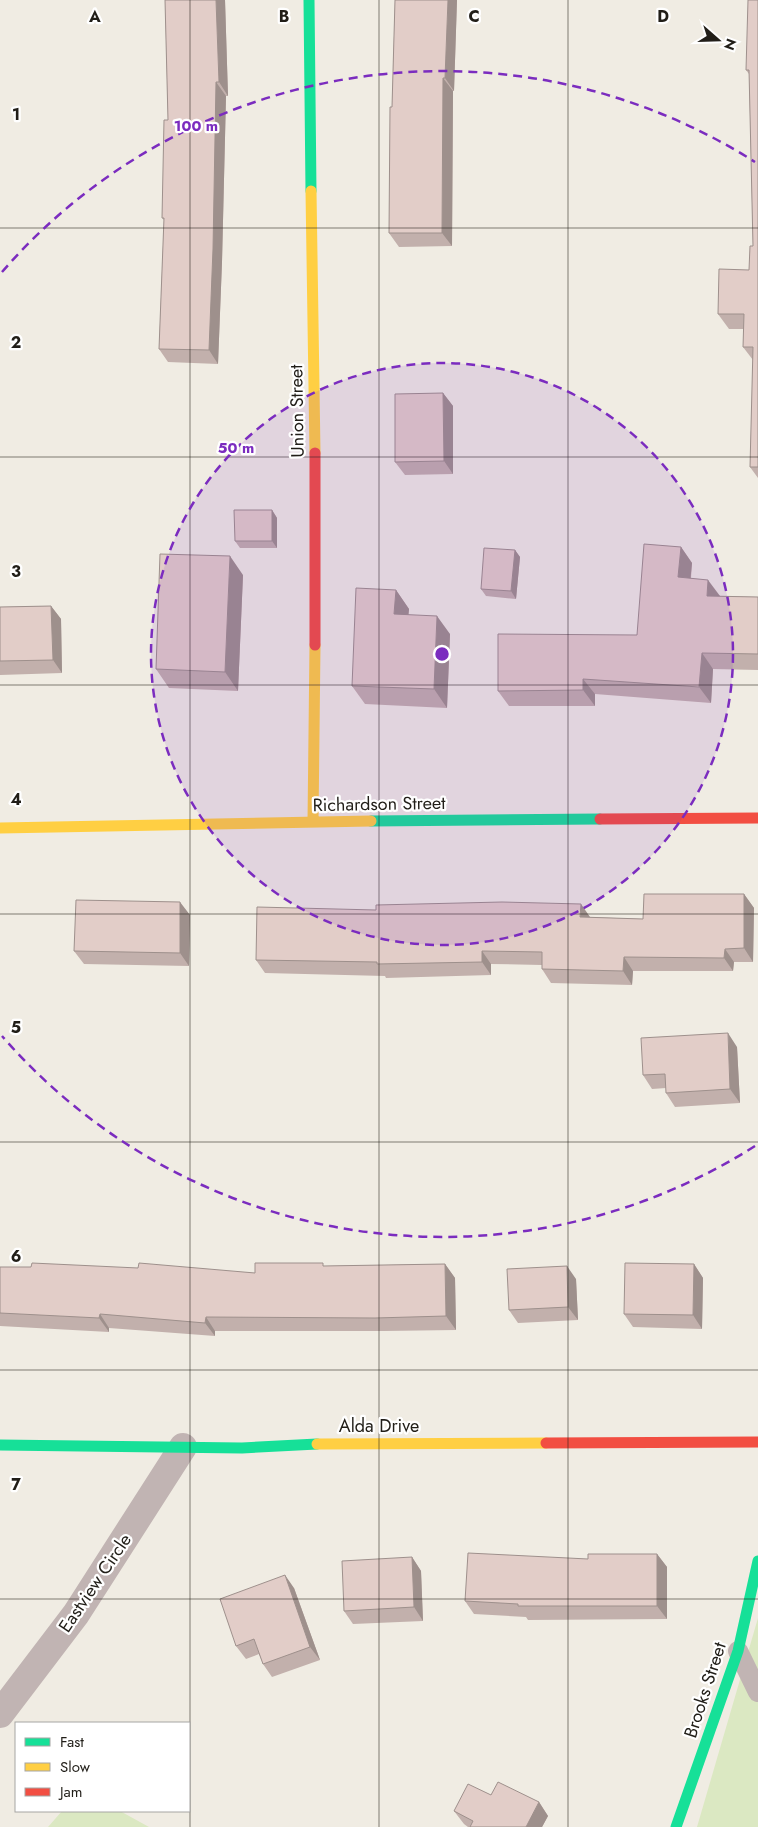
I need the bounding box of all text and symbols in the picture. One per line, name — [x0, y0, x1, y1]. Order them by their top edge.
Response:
text: A — [88, 5, 101, 28]
text: B — [279, 5, 289, 28]
text: C — [468, 5, 480, 28]
text: D — [657, 5, 669, 28]
north arrow — [693, 15, 743, 65]
text: N — [719, 36, 742, 53]
text: 1 — [12, 103, 20, 126]
text: 100 m — [174, 115, 218, 137]
text: 2 — [11, 331, 21, 354]
street label: Union Street — [283, 364, 311, 458]
text: 50 m — [218, 437, 254, 459]
text: 3 — [11, 560, 21, 583]
centre of rings — [433, 645, 451, 663]
text: 4 — [10, 788, 22, 811]
street label: Richardson Street — [312, 790, 446, 818]
text: 5 — [11, 1016, 21, 1039]
text: 6 — [11, 1245, 21, 1268]
street label: Alda Drive — [339, 1413, 419, 1439]
text: 7 — [11, 1473, 21, 1496]
street label: Eastview Circle — [52, 1528, 138, 1638]
street label: Brooks Street — [677, 1638, 733, 1741]
legend — [15, 1722, 190, 1812]
text: Fast — [60, 1731, 84, 1753]
text: Slow — [60, 1756, 91, 1778]
text: Jam — [58, 1781, 83, 1803]

